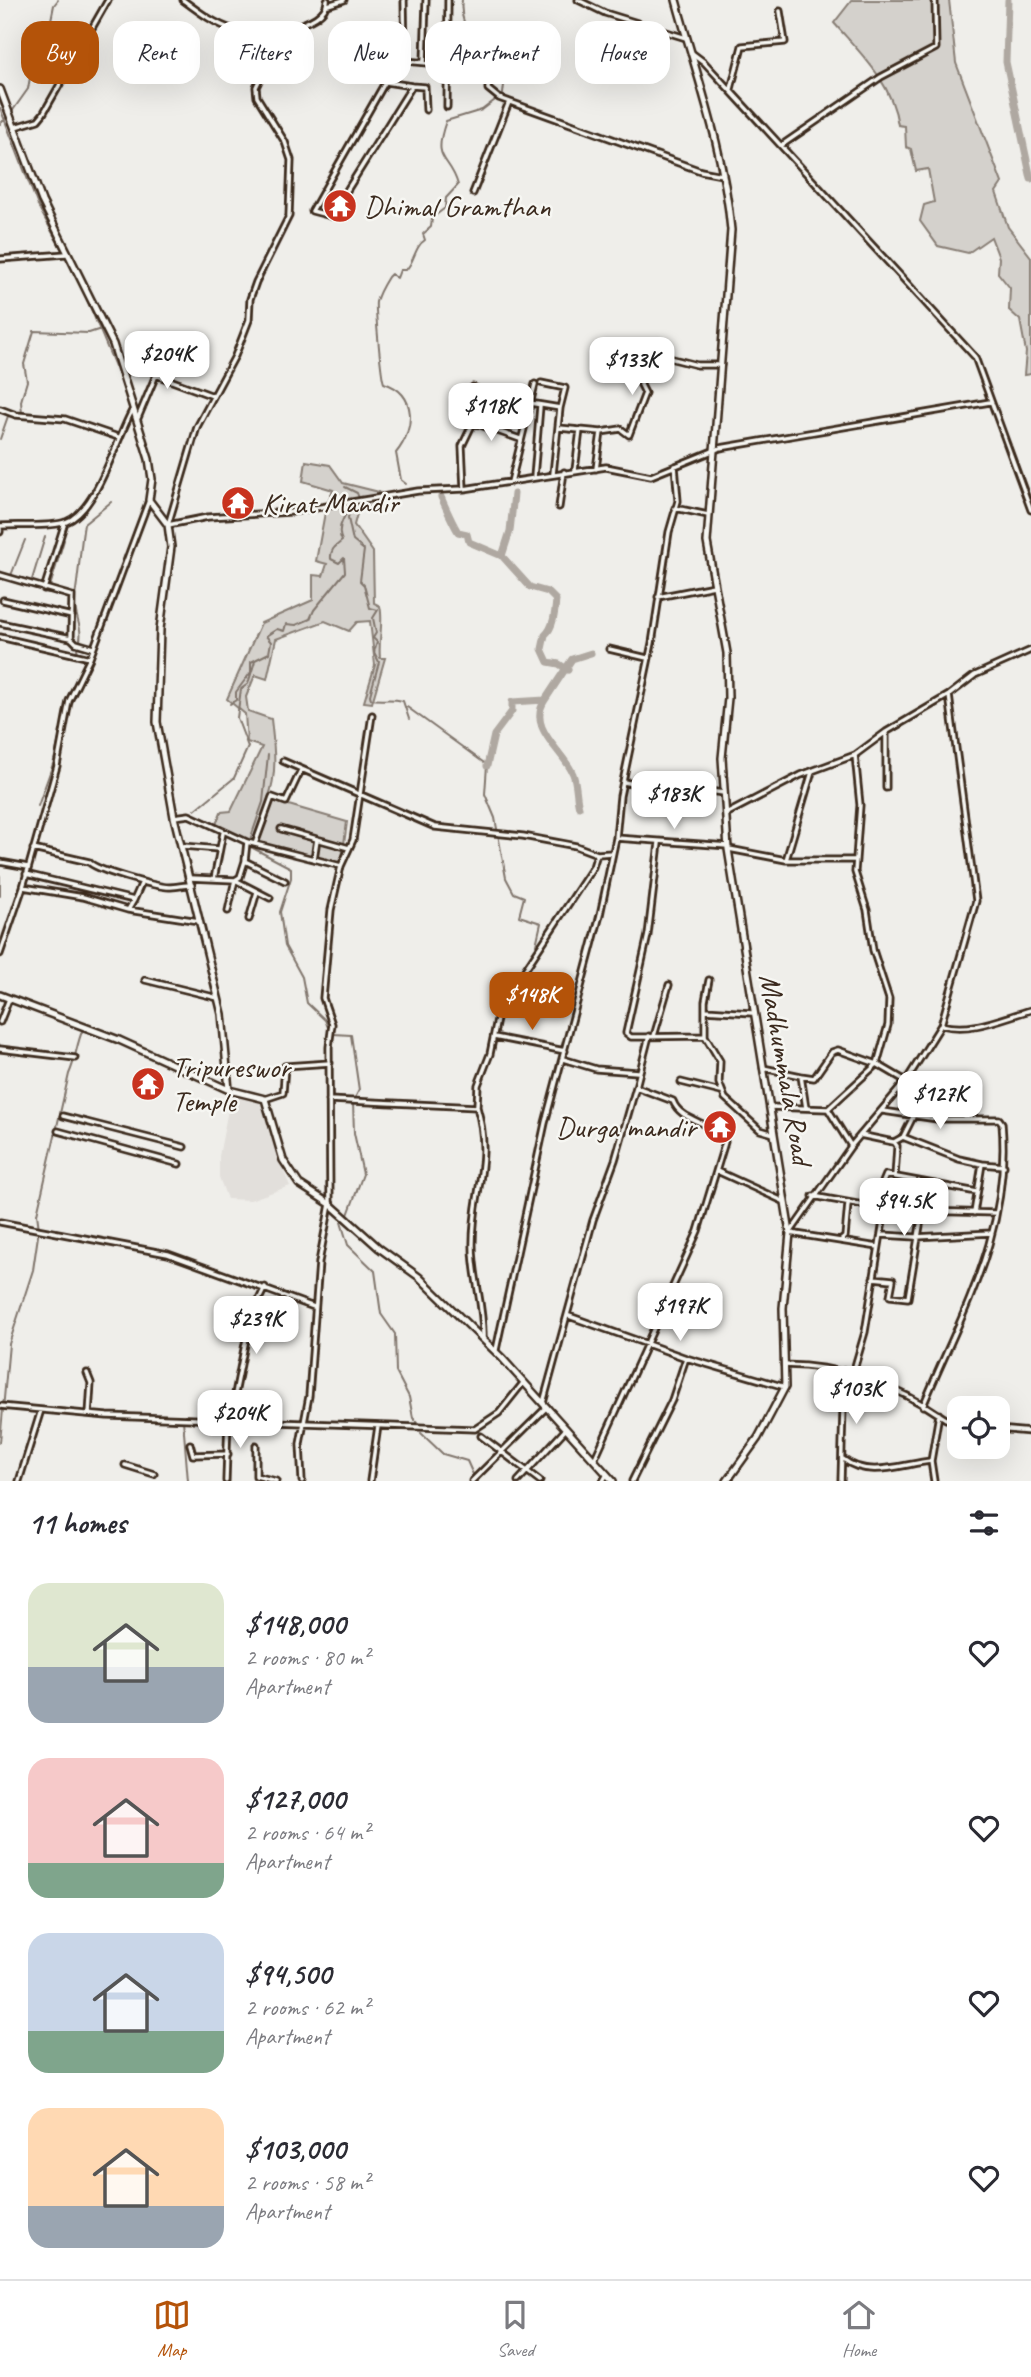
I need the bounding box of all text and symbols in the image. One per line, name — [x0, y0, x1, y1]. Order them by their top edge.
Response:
chip: Buy — [21, 21, 99, 84]
chip: Rent — [113, 21, 200, 84]
chip: Filters — [214, 21, 314, 84]
chip: New — [328, 21, 411, 84]
chip: Apartment — [425, 21, 561, 84]
chip: House — [575, 21, 670, 84]
temple icon: Dhimal Gramthan — [321, 187, 359, 225]
place label: Dhimal Gramthan — [364, 187, 551, 225]
pin: $204K — [118, 332, 216, 391]
pin: $133K — [583, 338, 681, 397]
text: $204K — [140, 339, 194, 368]
text: $133K — [605, 345, 659, 374]
pin: $118K — [442, 384, 540, 443]
text: $118K — [464, 391, 518, 420]
temple icon: Kirat Mandir — [219, 484, 257, 522]
place label: Kirat Mandir — [262, 484, 401, 522]
pin: $183K — [625, 772, 723, 831]
text: $183K — [647, 779, 701, 808]
street label: Madhummala Road — [751, 971, 822, 1171]
pin: $148K — [483, 972, 581, 1032]
text: $148K — [505, 980, 559, 1009]
place label: Tripureswor Temple — [172, 1048, 292, 1120]
temple icon: Tripureswor Temple — [129, 1065, 167, 1103]
pin: $127K — [891, 1072, 989, 1131]
text: $127K — [914, 1079, 967, 1108]
place label: Durga mandir — [556, 1108, 698, 1146]
temple icon: Durga mandir — [701, 1108, 739, 1146]
pin: $94.5K — [847, 1178, 961, 1238]
text: $94.5K — [876, 1186, 933, 1215]
pin: $197K — [631, 1284, 729, 1343]
text: $197K — [654, 1291, 706, 1320]
pin: $239K — [207, 1296, 305, 1356]
text: $239K — [230, 1304, 282, 1333]
pin: $103K — [807, 1366, 905, 1426]
text: $103K — [829, 1374, 883, 1403]
pin: $204K — [191, 1390, 289, 1450]
map controls — [947, 1396, 1010, 1459]
button: locate — [947, 1396, 1010, 1459]
text: $204K — [213, 1398, 267, 1427]
text: 11 homes — [28, 1504, 126, 1542]
icon: filters — [965, 1504, 1003, 1542]
text: $148,000 — [245, 1605, 345, 1643]
icon: home — [84, 1611, 168, 1695]
icon: heart — [965, 1634, 1003, 1672]
text: 2 rooms · 80 m² — [245, 1643, 369, 1672]
text: Apartment — [245, 1672, 330, 1701]
text: $127,000 — [245, 1780, 345, 1818]
icon: home — [84, 1786, 168, 1870]
icon: heart — [965, 1809, 1003, 1847]
text: 2 rooms · 64 m² — [245, 1818, 369, 1847]
text: Apartment — [245, 1847, 330, 1876]
text: $94,500 — [245, 1955, 331, 1993]
icon: home — [84, 1961, 168, 2045]
icon: heart — [965, 1984, 1003, 2022]
text: 2 rooms · 62 m² — [245, 1993, 369, 2022]
text: Apartment — [245, 2022, 330, 2051]
text: $103,000 — [245, 2130, 345, 2168]
icon: home — [84, 2136, 168, 2220]
icon: heart — [965, 2159, 1003, 2197]
text: 2 rooms · 58 m² — [245, 2168, 369, 2197]
text: Apartment — [245, 2197, 330, 2226]
tab: Map — [153, 2296, 191, 2362]
tab: Saved — [496, 2296, 534, 2362]
tab: Home — [840, 2296, 878, 2362]

